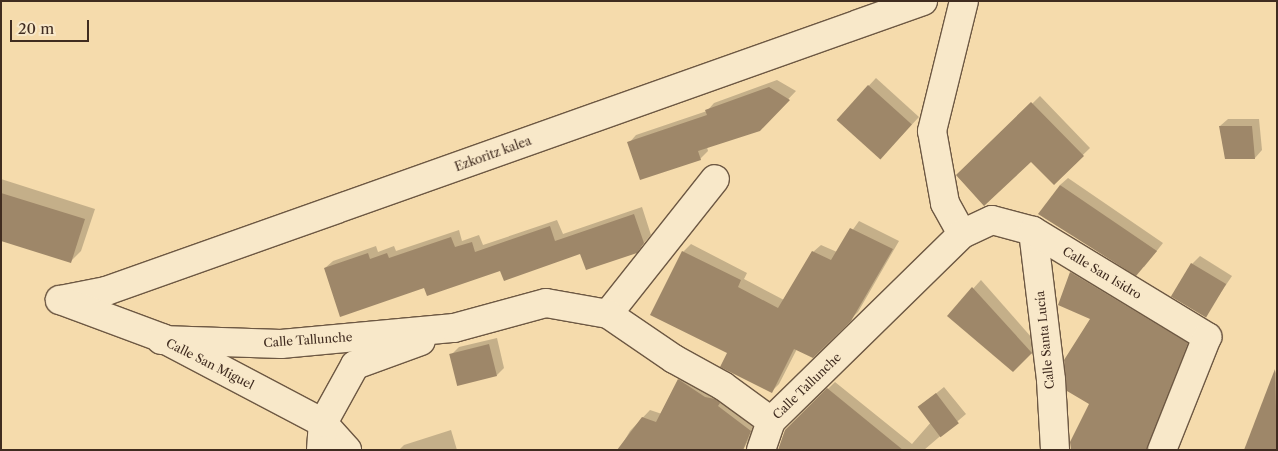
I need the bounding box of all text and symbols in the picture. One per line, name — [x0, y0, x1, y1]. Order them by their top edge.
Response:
scale bar — [12, 10, 91, 42]
text: 20 m — [18, 19, 54, 38]
street label: Ezkoritz kalea — [453, 134, 533, 174]
street label: Calle San Isidro — [1060, 244, 1144, 302]
street label: Calle Santa Lucía — [1033, 290, 1057, 390]
street label: Calle Tallunche — [263, 330, 353, 350]
street label: Calle San Miguel — [164, 336, 256, 392]
street label: Calle Tallunche — [770, 350, 844, 422]

